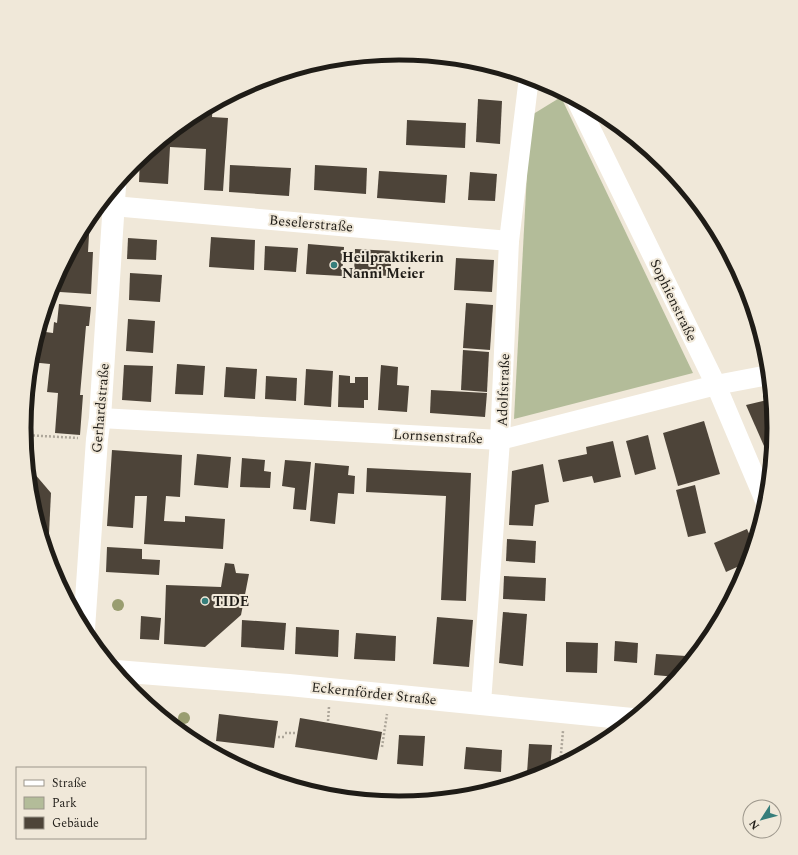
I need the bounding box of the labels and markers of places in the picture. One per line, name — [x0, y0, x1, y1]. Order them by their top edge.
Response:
place label: Heilpraktikerin Nanni Meier — [342, 247, 444, 284]
marker: Heilpraktikerin Nanni Meier — [329, 260, 339, 270]
place label: TIDE — [213, 591, 249, 612]
marker: TIDE — [200, 596, 210, 606]

